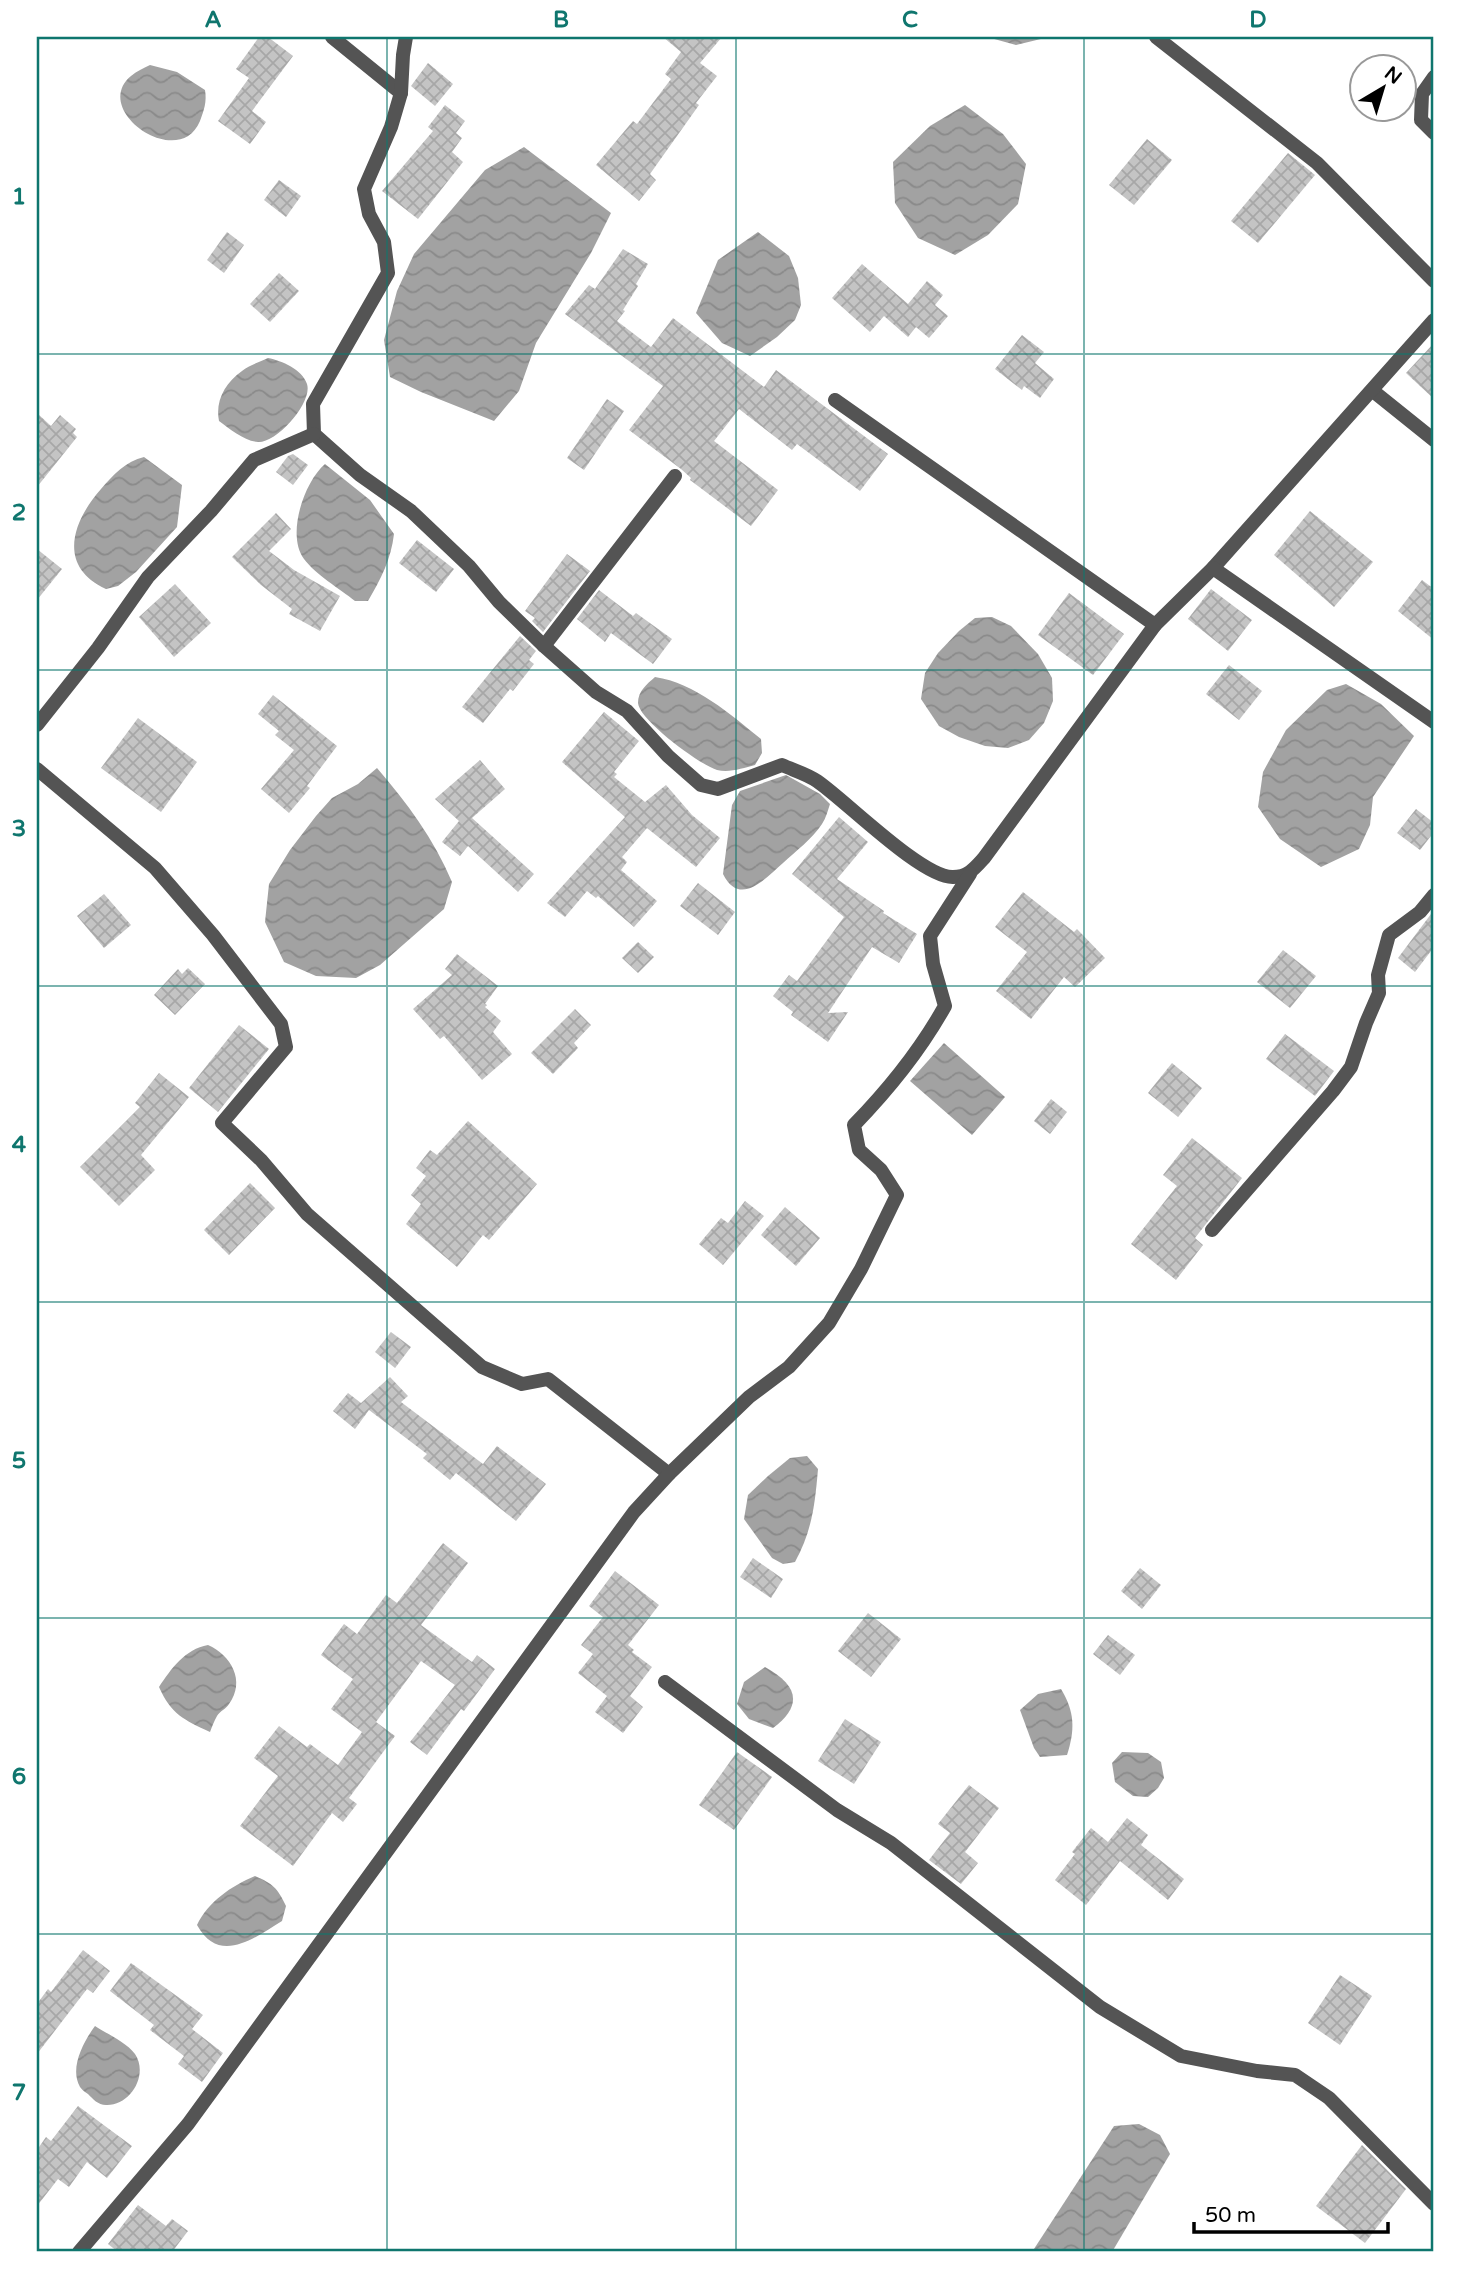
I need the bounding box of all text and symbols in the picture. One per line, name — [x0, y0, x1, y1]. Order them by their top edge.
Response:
text: A — [204, 6, 222, 34]
text: B — [553, 6, 569, 34]
text: C — [902, 6, 918, 34]
text: D — [1249, 6, 1267, 34]
north arrow — [1348, 52, 1418, 122]
text: N — [1380, 62, 1406, 89]
text: 1 — [12, 183, 26, 211]
text: 2 — [12, 499, 26, 527]
text: 3 — [12, 815, 26, 843]
text: 4 — [12, 1131, 27, 1159]
text: 5 — [12, 1447, 26, 1475]
text: 6 — [12, 1763, 26, 1791]
text: 7 — [12, 2079, 26, 2107]
scale bar — [1194, 2191, 1389, 2235]
text: 50 m — [1205, 2203, 1256, 2228]

